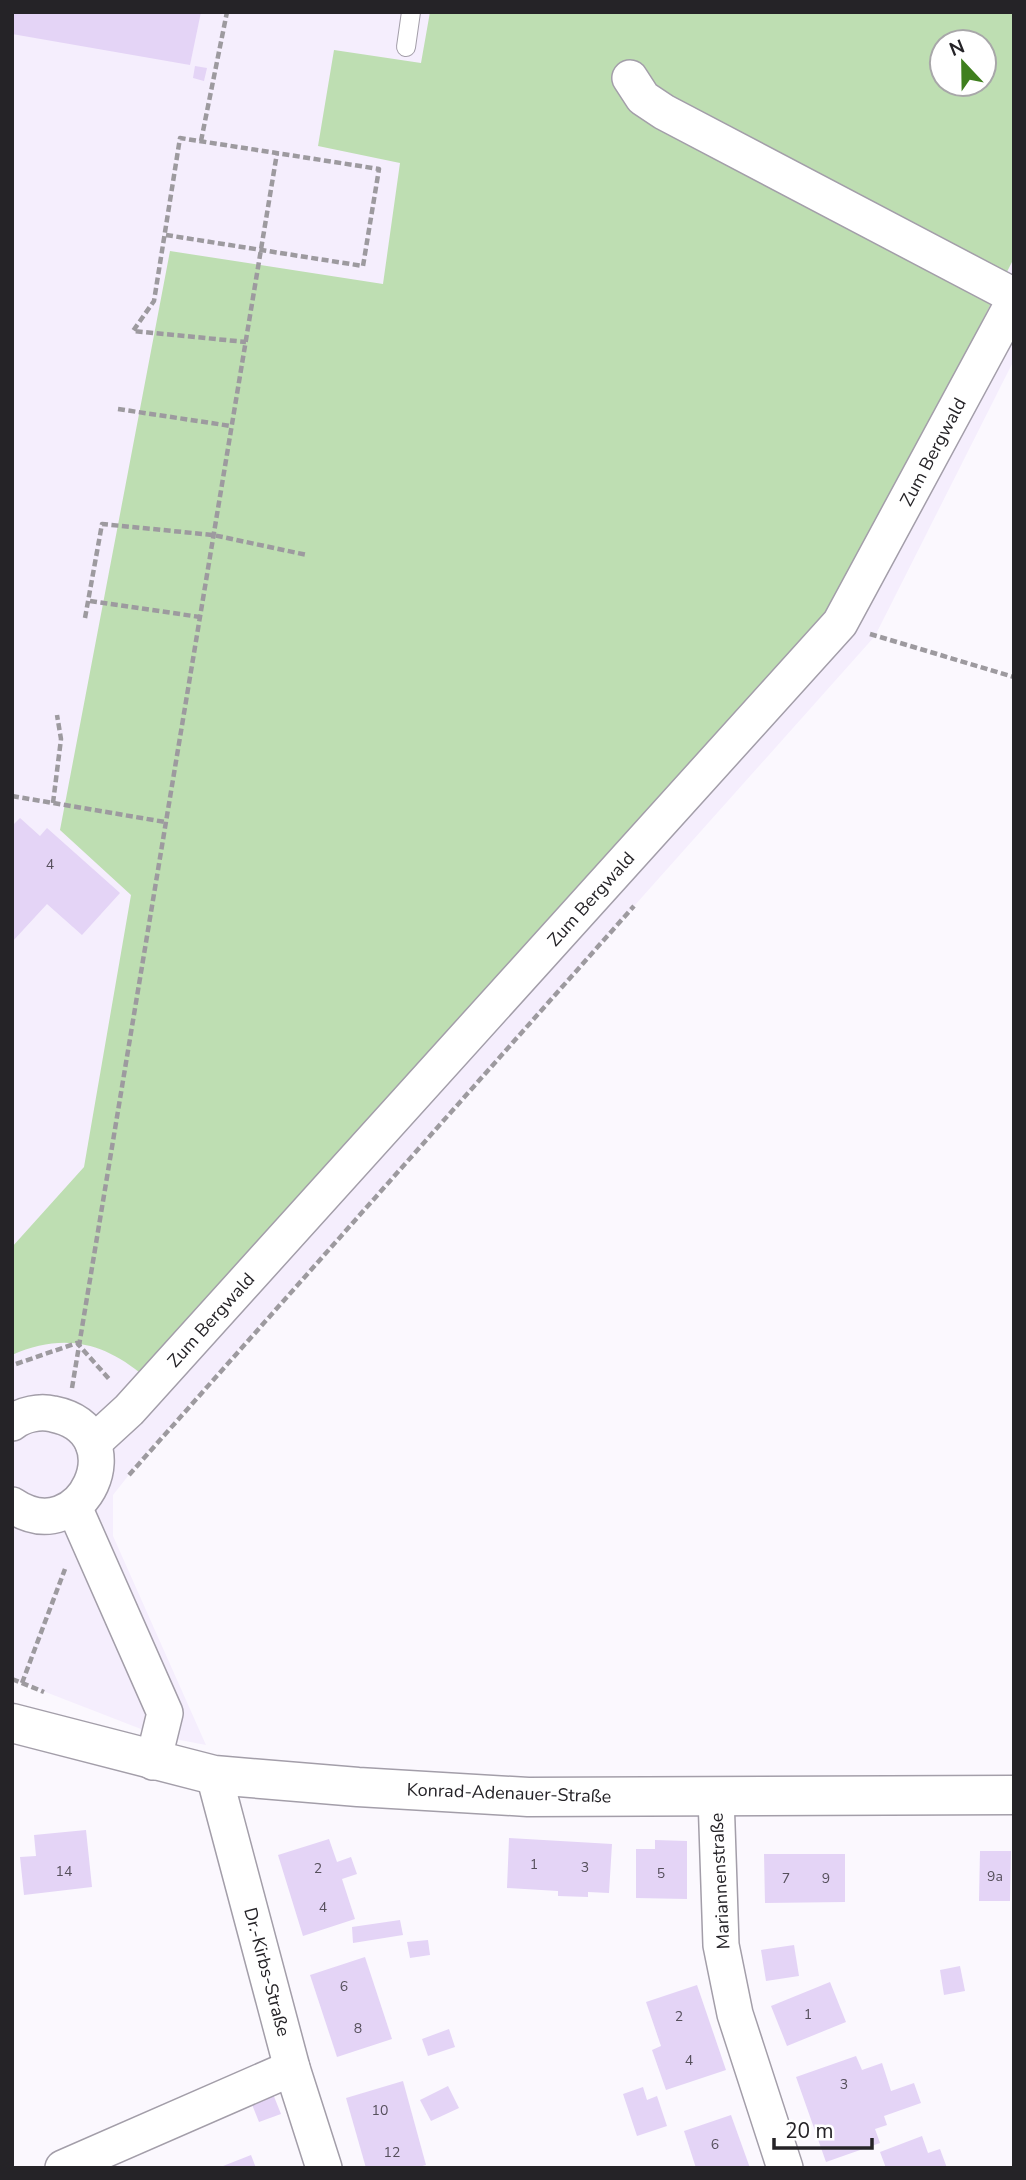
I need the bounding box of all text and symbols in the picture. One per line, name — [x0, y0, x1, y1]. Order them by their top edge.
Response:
north arrow — [928, 28, 998, 98]
text: N — [946, 33, 968, 63]
street label: Zum Bergwald — [894, 394, 972, 510]
street label: Zum Bergwald — [542, 847, 640, 951]
house number: 4 — [46, 855, 54, 874]
street label: Zum Bergwald — [162, 1268, 260, 1372]
street label: Konrad-Adenauer-Straße — [406, 1777, 612, 1809]
street label: Mariannenstraße — [704, 1812, 736, 1950]
house number: 1 — [530, 1855, 538, 1874]
house number: 3 — [581, 1858, 589, 1877]
house number: 2 — [314, 1859, 322, 1878]
house number: 14 — [56, 1862, 72, 1881]
house number: 5 — [657, 1864, 665, 1883]
house number: 9a — [987, 1867, 1003, 1886]
house number: 7 — [782, 1869, 790, 1888]
house number: 9 — [822, 1869, 830, 1888]
house number: 4 — [319, 1898, 327, 1917]
street label: Dr.-Kirbs-Straße — [238, 1905, 296, 2039]
house number: 6 — [340, 1977, 348, 1996]
house number: 1 — [804, 2005, 812, 2024]
house number: 2 — [675, 2007, 683, 2026]
house number: 8 — [354, 2019, 362, 2038]
house number: 4 — [685, 2051, 693, 2070]
house number: 3 — [840, 2075, 848, 2094]
house number: 10 — [372, 2101, 388, 2120]
scale bar — [774, 2106, 872, 2150]
text: 20 m — [785, 2117, 834, 2145]
house number: 6 — [711, 2135, 719, 2154]
house number: 12 — [384, 2143, 400, 2162]

